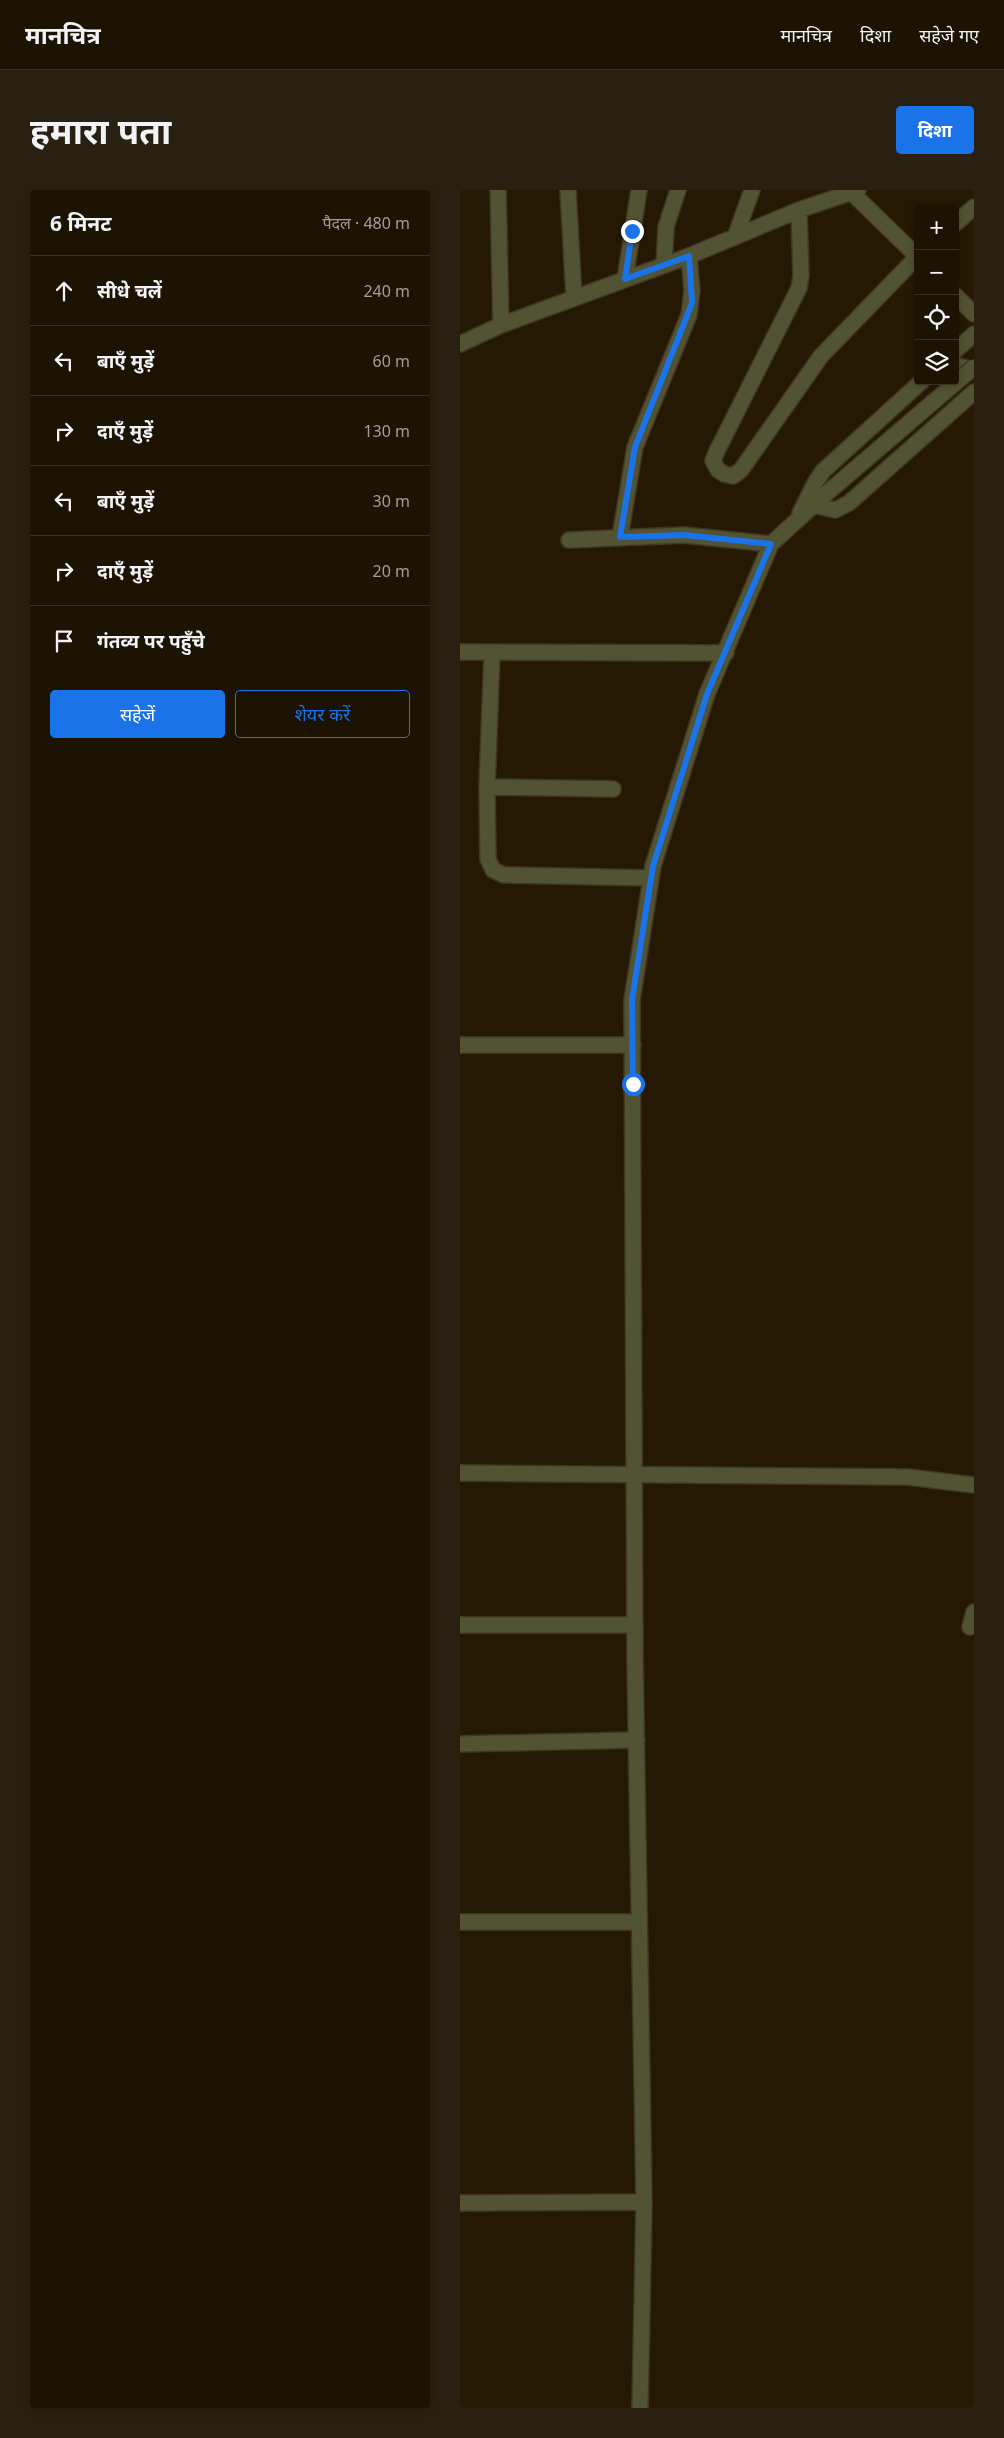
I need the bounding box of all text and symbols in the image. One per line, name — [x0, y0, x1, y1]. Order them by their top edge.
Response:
text: मानचित्र — [25, 18, 101, 51]
text: मानचित्र — [781, 23, 832, 47]
text: दिशा — [860, 23, 891, 47]
text: सहेजे गए — [919, 23, 979, 47]
button: दिशा — [896, 106, 974, 154]
text: हमारा पता — [30, 107, 171, 154]
map controls — [914, 205, 959, 385]
button: + — [914, 205, 959, 250]
text: 6 मिनट — [50, 209, 112, 237]
text: पैदल · 480 m — [322, 212, 410, 234]
route end — [621, 220, 644, 243]
button: − — [914, 250, 959, 295]
icon: ahead — [50, 277, 78, 305]
text: सीधे चलें — [97, 278, 162, 304]
text: 240 m — [363, 280, 410, 302]
button: locate — [914, 295, 959, 340]
button: layers — [914, 340, 959, 385]
icon: left — [50, 347, 78, 375]
text: बाएँ मुड़ें — [97, 348, 154, 374]
text: 60 m — [373, 350, 410, 372]
icon: right — [50, 417, 78, 445]
text: दाएँ मुड़ें — [97, 418, 153, 444]
text: 130 m — [363, 420, 410, 442]
icon: left — [50, 487, 78, 515]
text: बाएँ मुड़ें — [97, 488, 154, 514]
text: 30 m — [373, 490, 410, 512]
icon: right — [50, 557, 78, 585]
text: दाएँ मुड़ें — [97, 558, 153, 584]
text: 20 m — [373, 560, 410, 582]
icon: arrive — [50, 627, 78, 655]
text: गंतव्य पर पहुँचे — [97, 628, 205, 654]
button: सहेजें — [50, 690, 225, 738]
button: शेयर करें — [235, 690, 410, 738]
route start — [622, 1073, 645, 1096]

